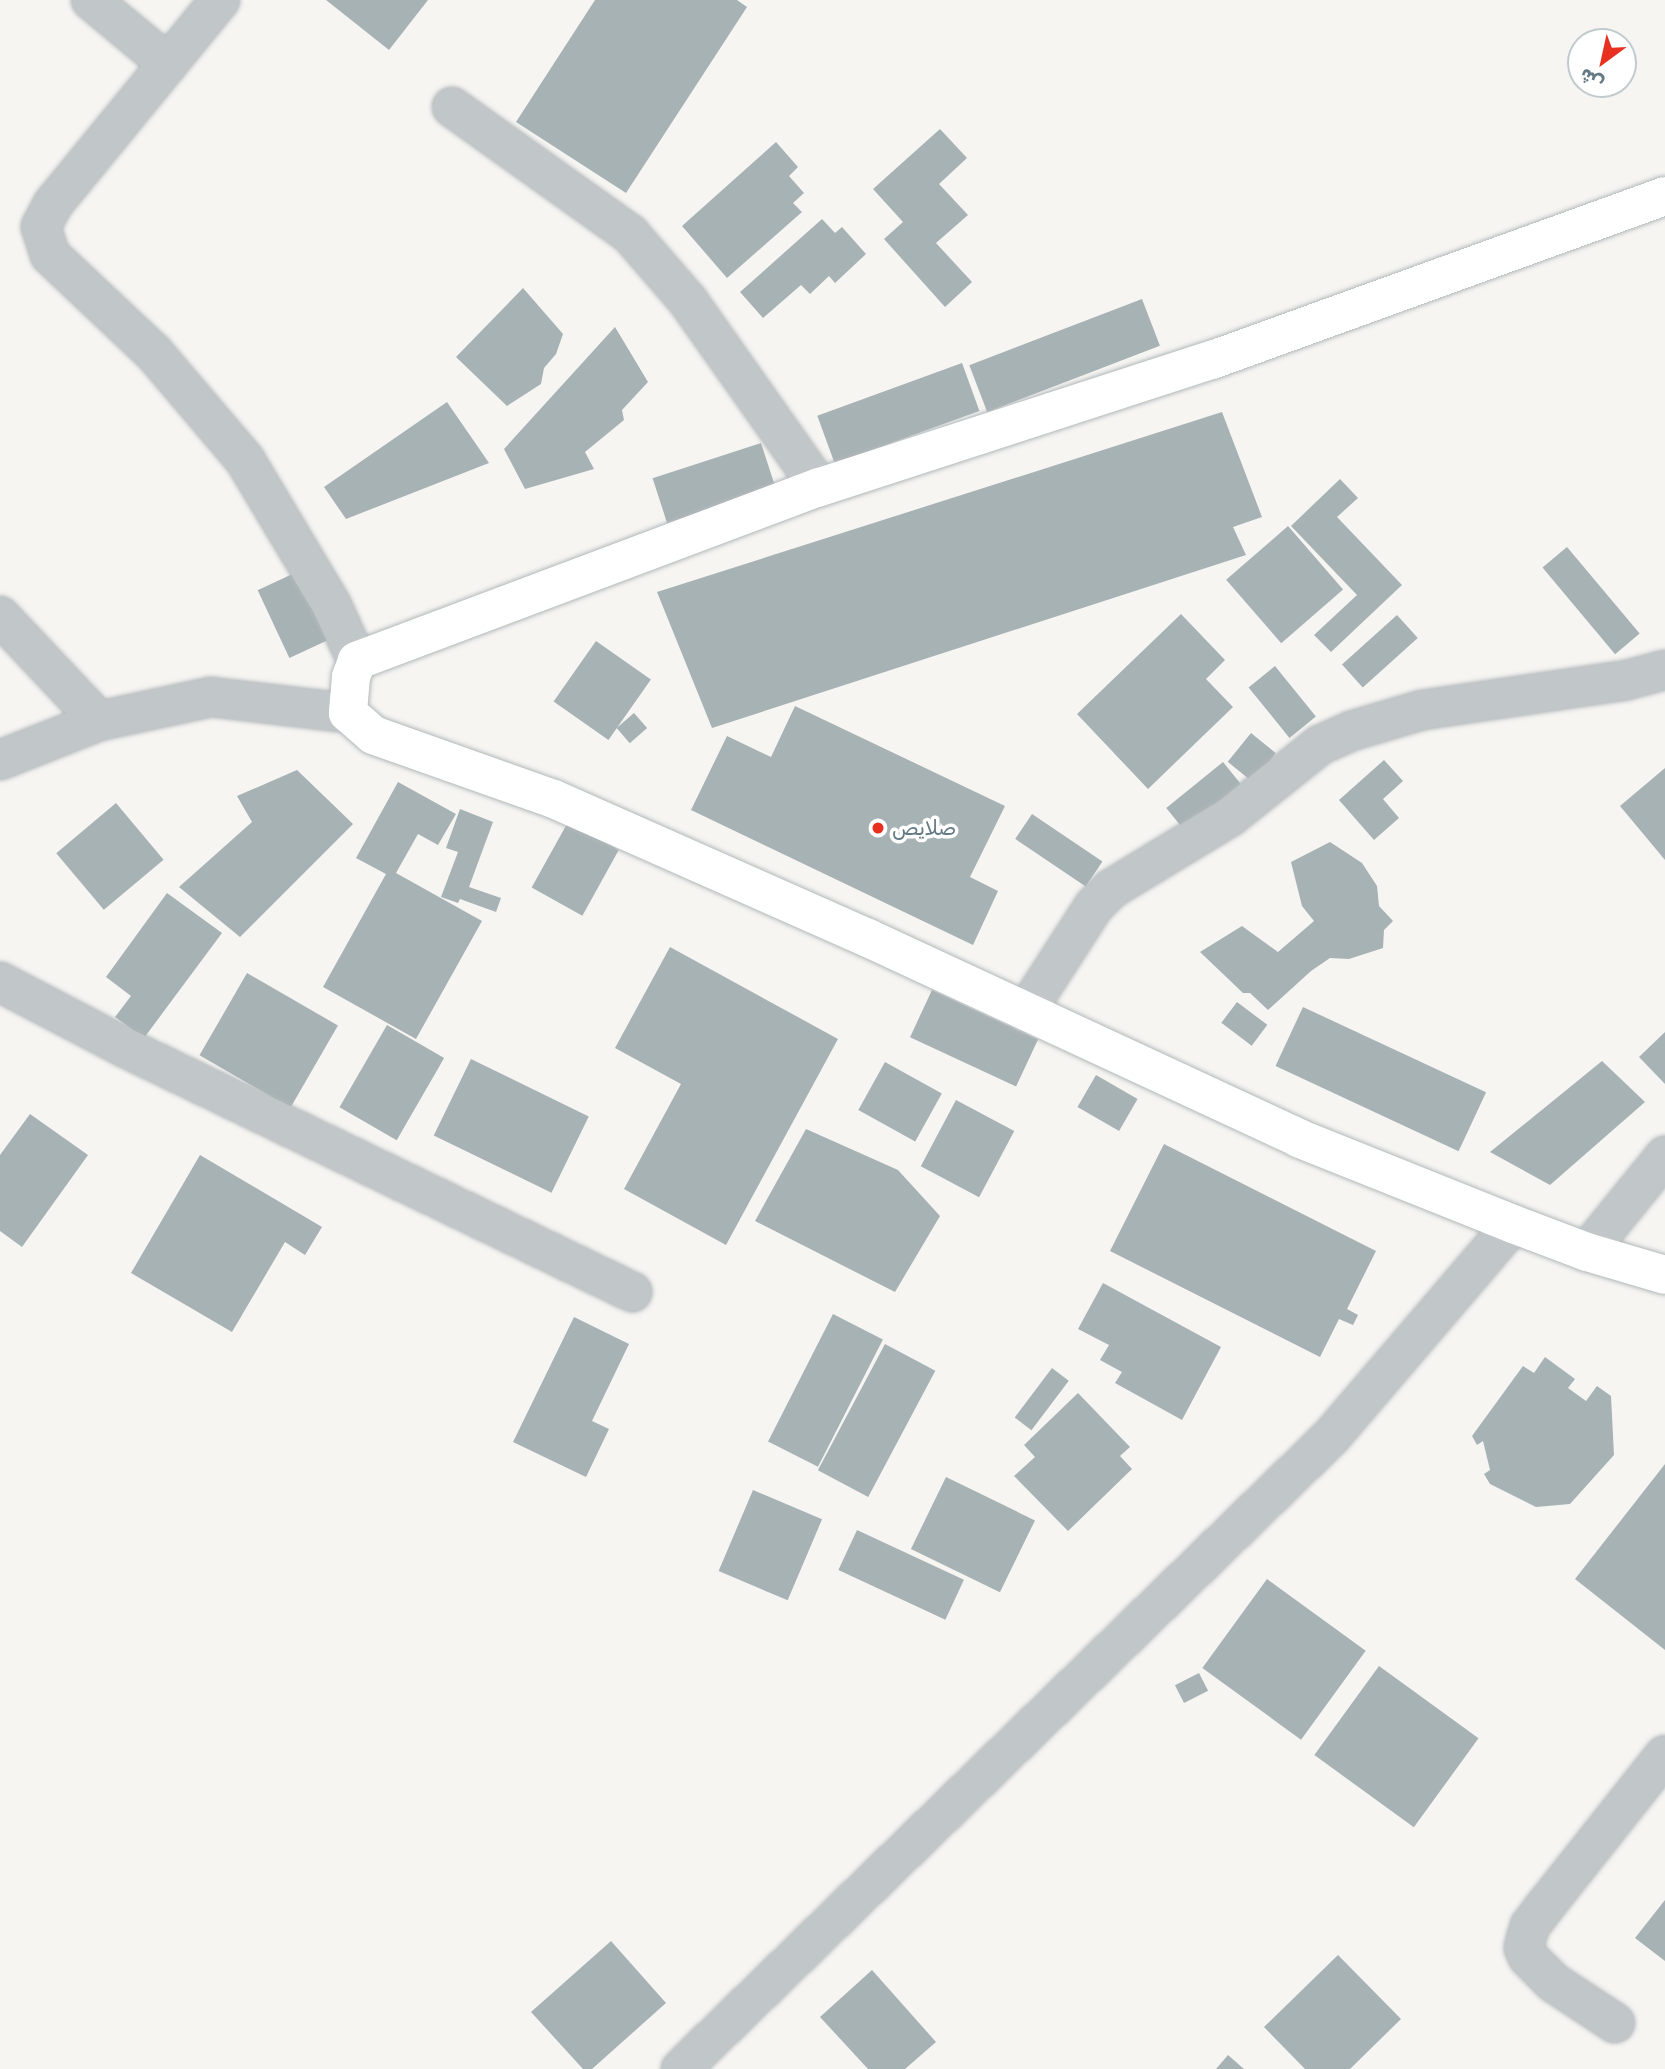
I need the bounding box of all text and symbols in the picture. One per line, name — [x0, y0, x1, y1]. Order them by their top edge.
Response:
north arrow — [1567, 28, 1637, 98]
text: ش — [1575, 63, 1608, 96]
place label: صلايص — [892, 815, 956, 841]
marker: صلايص — [870, 820, 886, 836]

